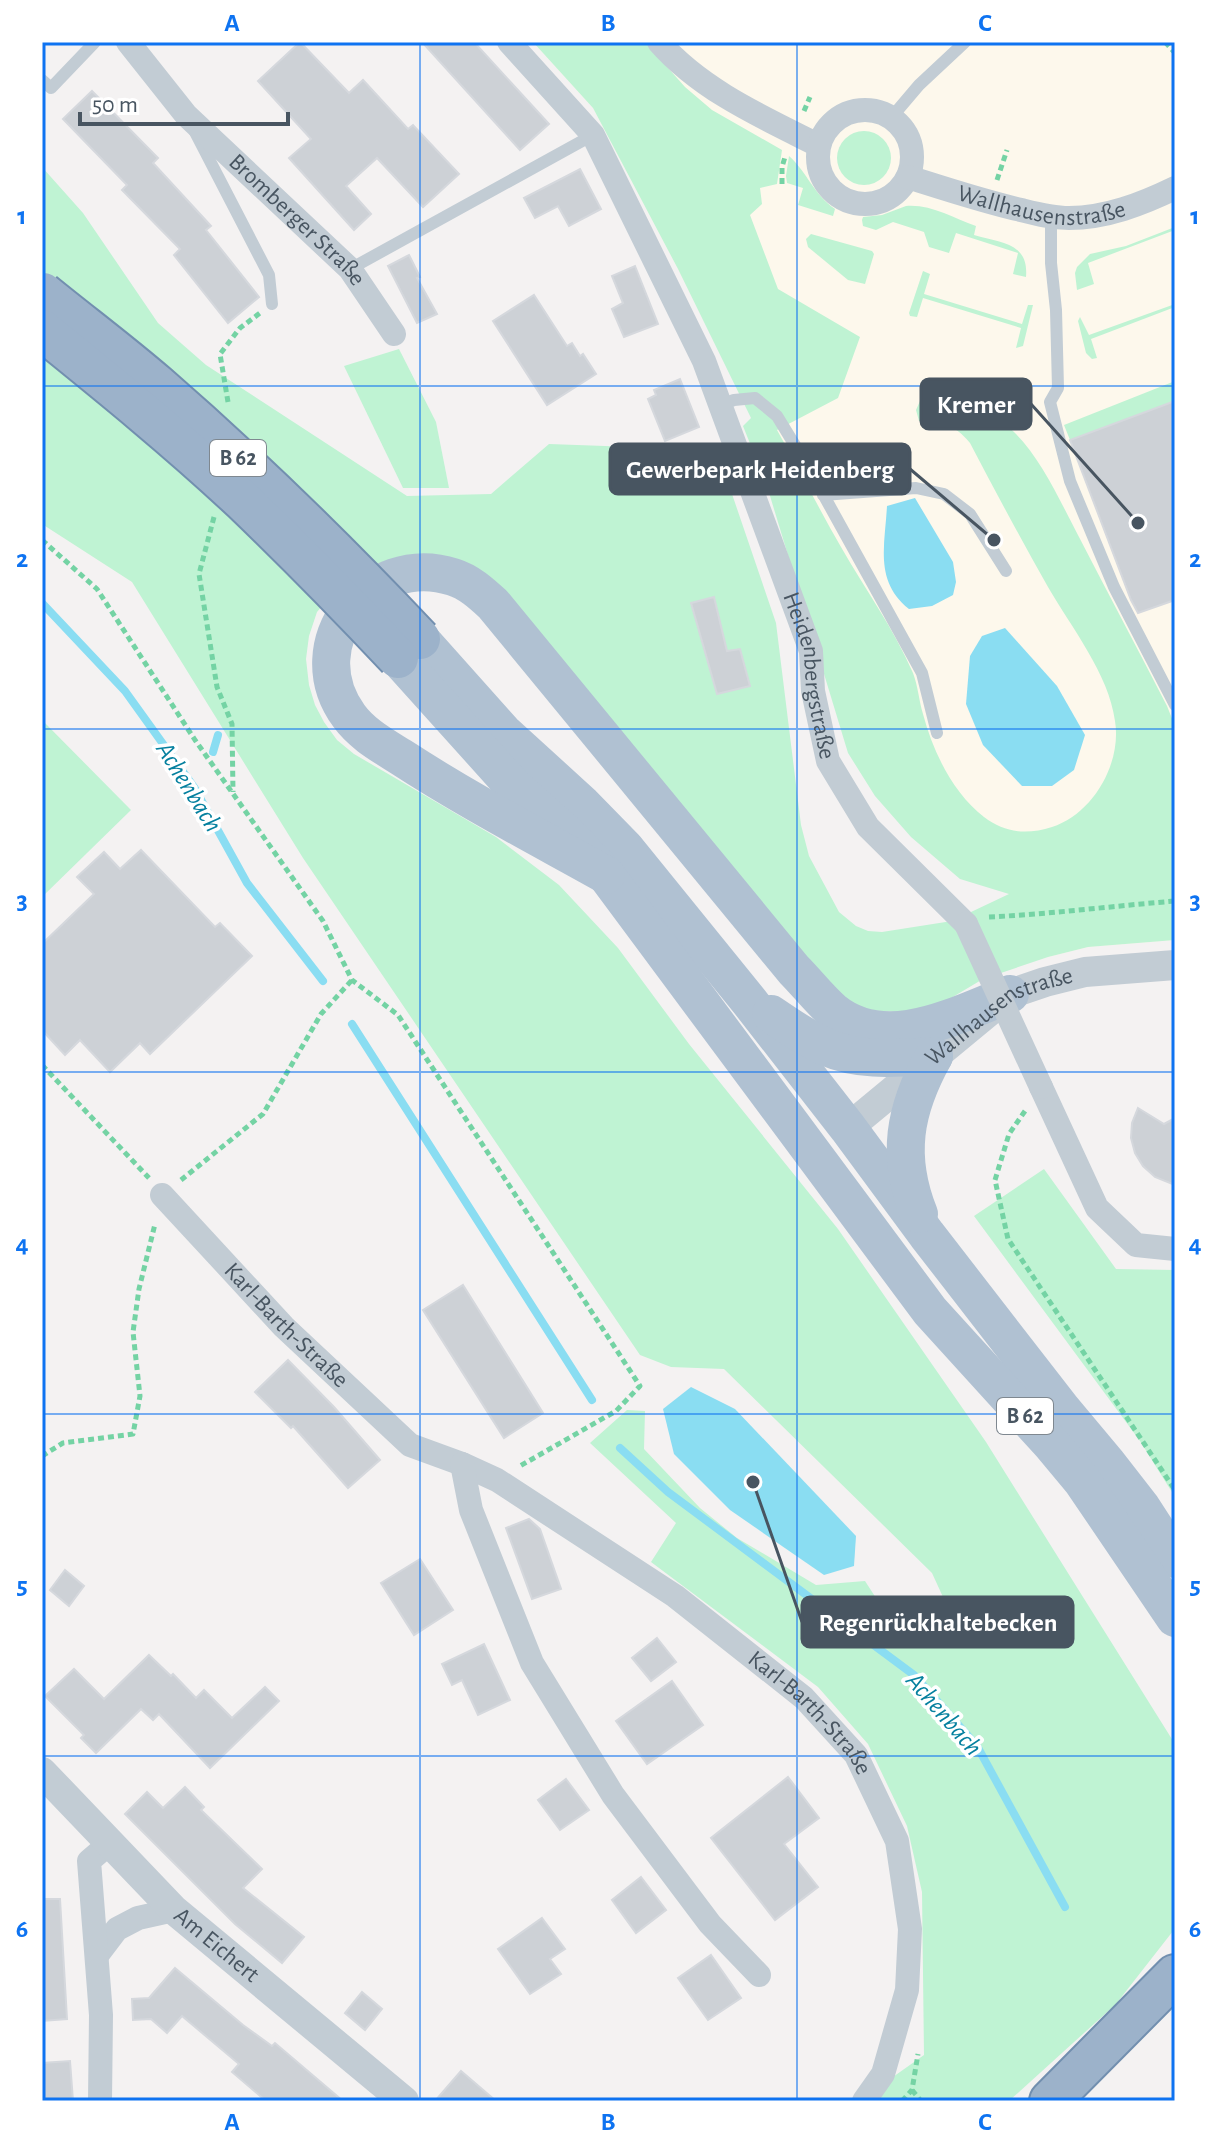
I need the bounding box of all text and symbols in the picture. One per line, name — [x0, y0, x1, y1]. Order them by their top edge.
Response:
text: A — [224, 10, 240, 36]
text: B — [600, 10, 616, 36]
text: C — [978, 10, 992, 36]
scale bar — [80, 76, 288, 126]
text: 50 m — [92, 93, 138, 117]
street label: Bromberger Straße — [224, 150, 370, 290]
street label: Wallhausenstraße — [955, 181, 1128, 230]
text: 1 — [17, 203, 27, 229]
text: 1 — [1190, 203, 1200, 229]
callout: Kremer — [921, 379, 1031, 429]
text: Kremer — [937, 392, 1015, 418]
road number: B 62 — [210, 440, 266, 476]
callout: Gewerbepark Heidenberg — [610, 444, 910, 494]
text: Gewerbepark Heidenberg — [626, 457, 895, 483]
text: 2 — [16, 546, 28, 572]
text: 2 — [1189, 546, 1201, 572]
street label: Heidenbergstraße — [778, 589, 839, 761]
water label: Achenbach — [151, 737, 227, 837]
text: 3 — [16, 888, 28, 914]
text: 3 — [1189, 888, 1201, 914]
street label: Wallhausenstraße — [921, 964, 1075, 1071]
text: 4 — [15, 1231, 29, 1257]
text: 4 — [1188, 1231, 1202, 1257]
street label: Karl-Barth-Straße — [219, 1258, 353, 1392]
road number: B 62 — [997, 1398, 1053, 1434]
text: 5 — [16, 1573, 28, 1599]
text: 5 — [1189, 1573, 1201, 1599]
callout: Regenrückhaltebecken — [802, 1597, 1073, 1647]
text: Regenrückhaltebecken — [819, 1610, 1058, 1636]
street label: Karl-Barth-Straße — [743, 1647, 876, 1778]
water label: Achenbach — [901, 1667, 987, 1760]
street label: Am Eichert — [169, 1903, 264, 1987]
text: 6 — [16, 1916, 28, 1942]
text: 6 — [1189, 1916, 1201, 1942]
text: A — [224, 2109, 240, 2135]
text: B — [600, 2109, 616, 2135]
text: C — [978, 2109, 992, 2135]

